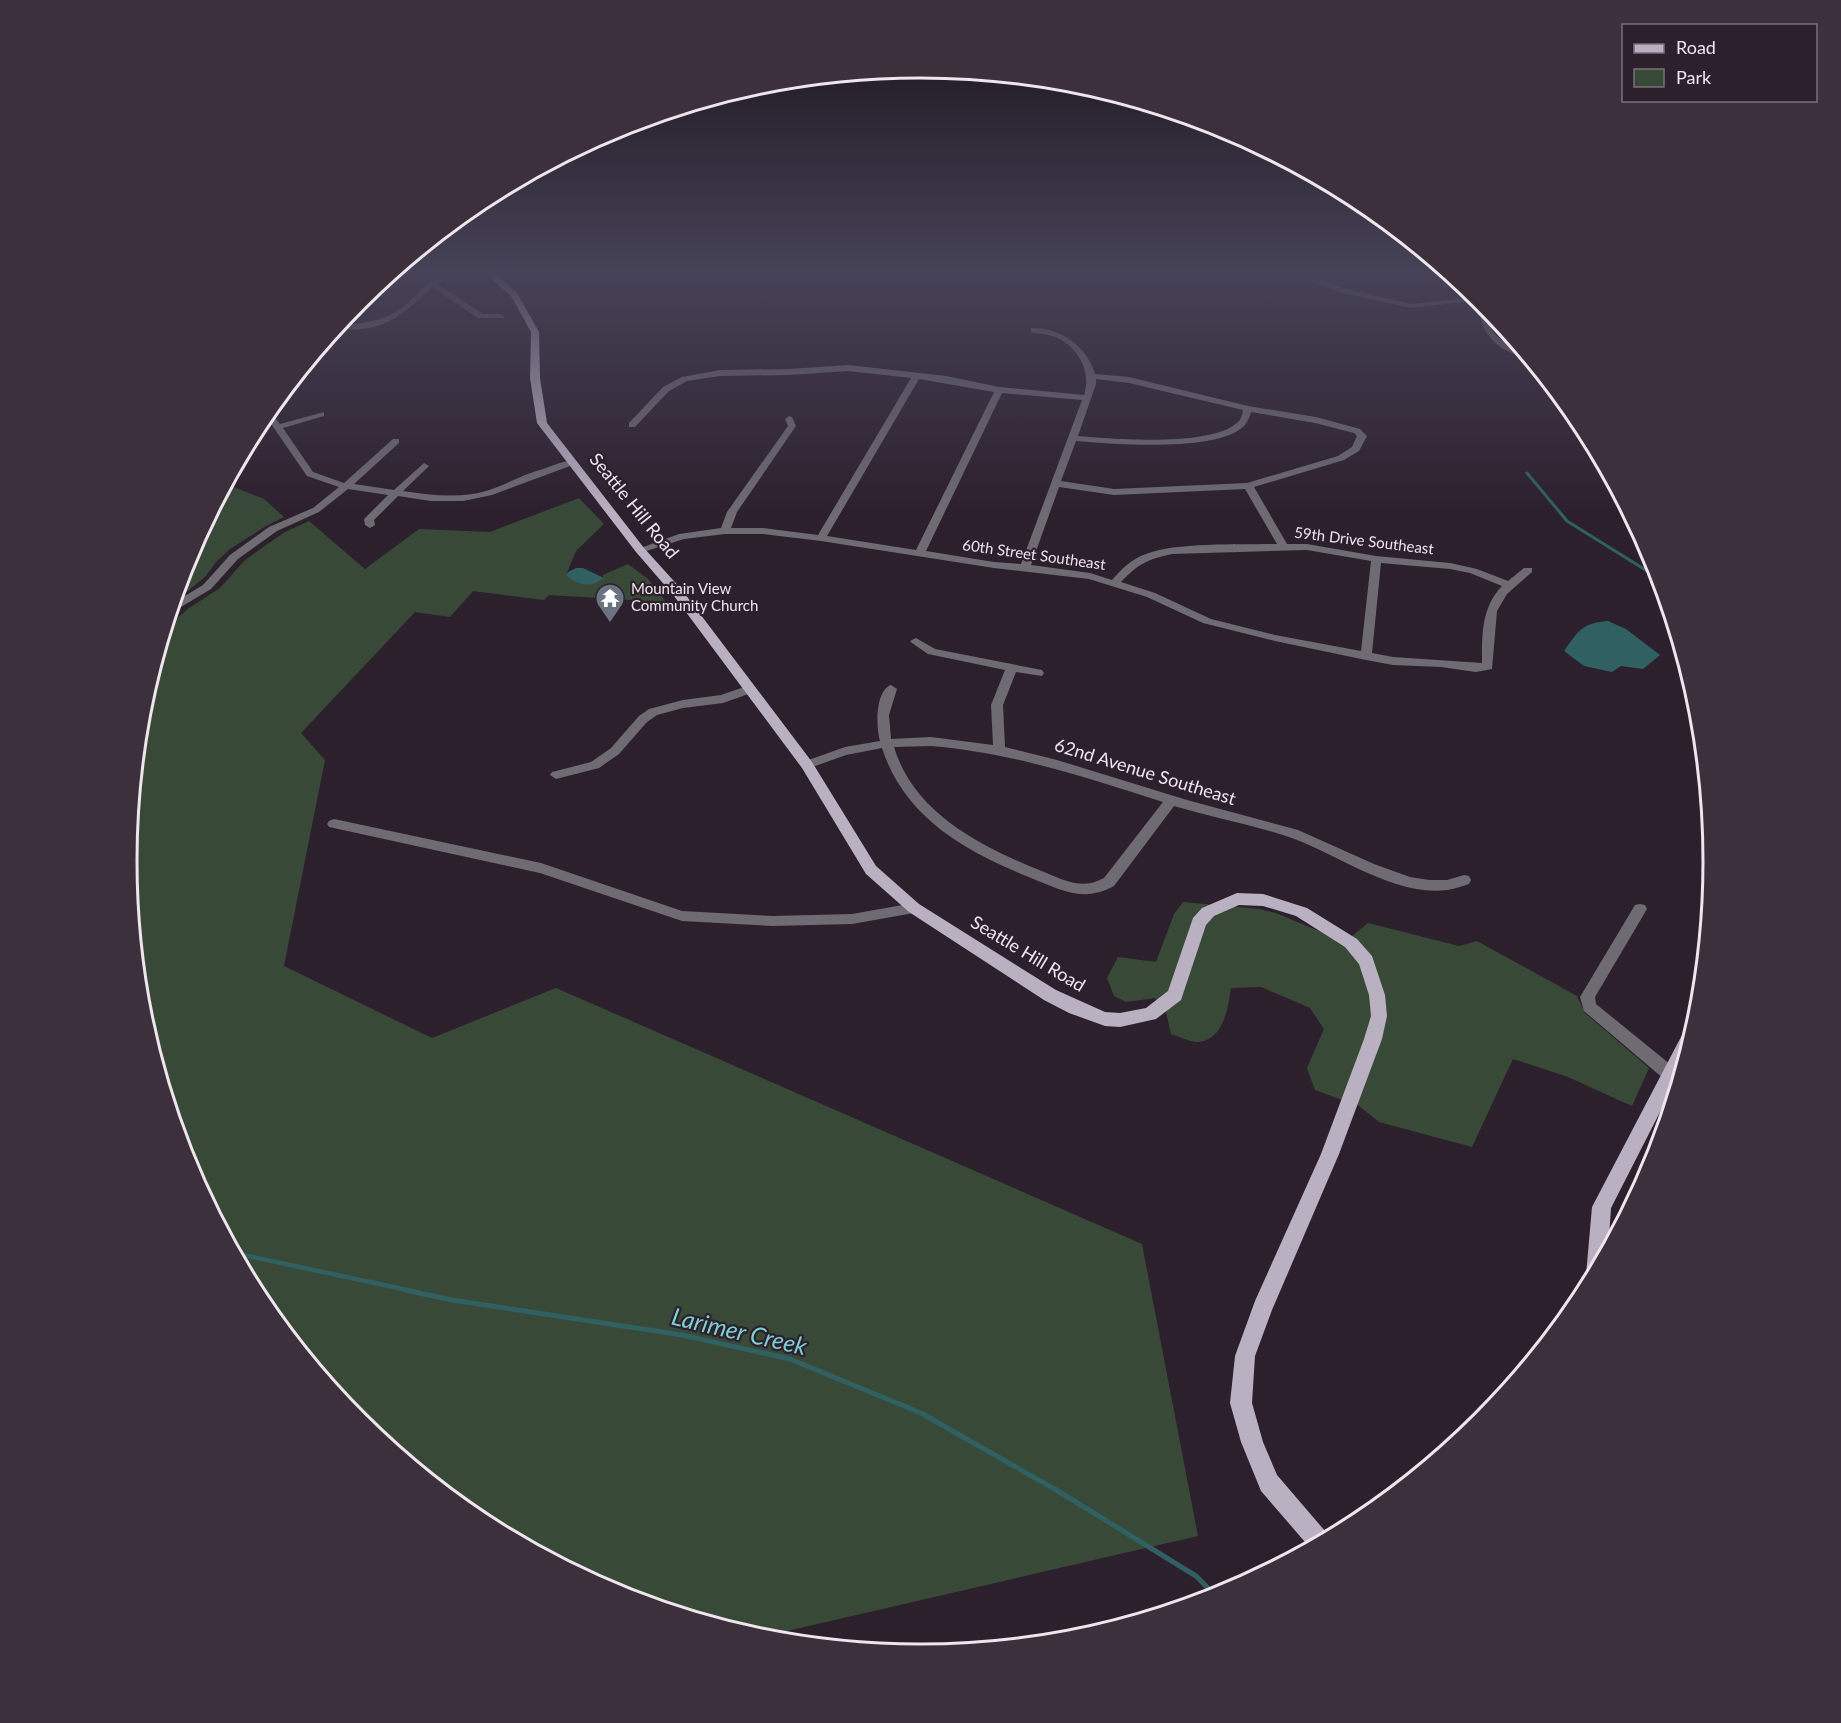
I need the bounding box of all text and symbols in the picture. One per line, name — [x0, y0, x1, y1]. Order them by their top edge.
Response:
legend — [1622, 24, 1817, 102]
text: Road — [1676, 36, 1716, 58]
text: Park — [1676, 66, 1712, 88]
street label: Seattle Hill Road — [585, 448, 684, 563]
street label: 59th Drive Southeast — [1293, 523, 1436, 558]
street label: 60th Street Southeast — [961, 535, 1107, 573]
place label: Mountain View Community Church — [631, 579, 758, 614]
temple icon: Mountain View Community Church — [594, 582, 626, 624]
street label: 62nd Avenue Southeast — [1052, 733, 1239, 809]
street label: Seattle Hill Road — [967, 910, 1090, 996]
water label: Larimer Creek — [669, 1301, 810, 1360]

